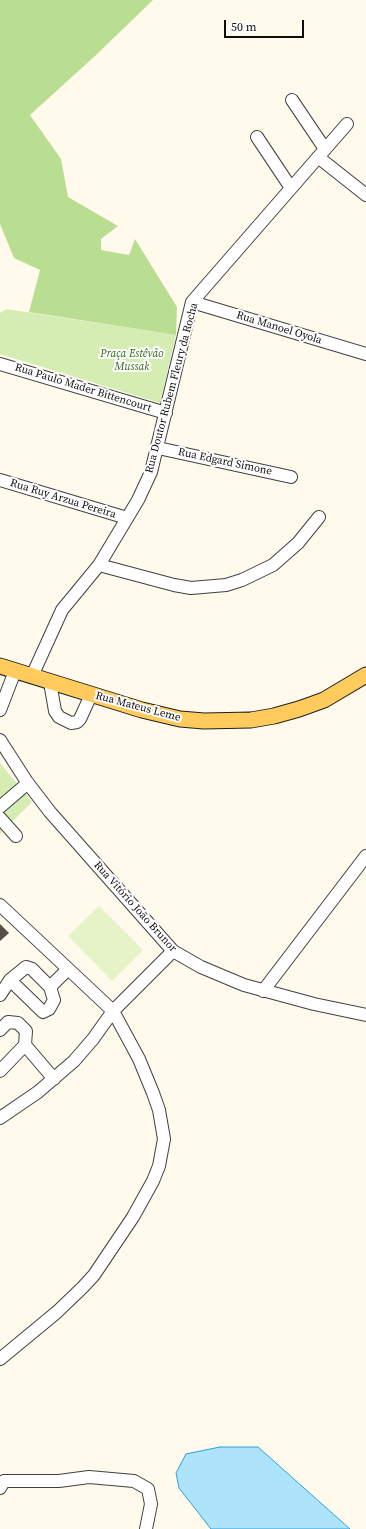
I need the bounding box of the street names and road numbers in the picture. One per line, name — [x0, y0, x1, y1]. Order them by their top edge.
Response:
street label: Rua Doutor Rubem Fleury da Rocha — [143, 301, 201, 475]
street label: Rua Manoel Oyola — [235, 309, 323, 347]
street label: Rua Paulo Mader Bittencourt — [13, 361, 153, 415]
street label: Rua Edgard Simone — [177, 446, 273, 478]
street label: Rua Ruy Arzua Pereira — [8, 477, 118, 521]
street label: Rua Mateus Leme — [94, 689, 182, 725]
street label: Rua Vitório João Brunor — [91, 859, 179, 955]

